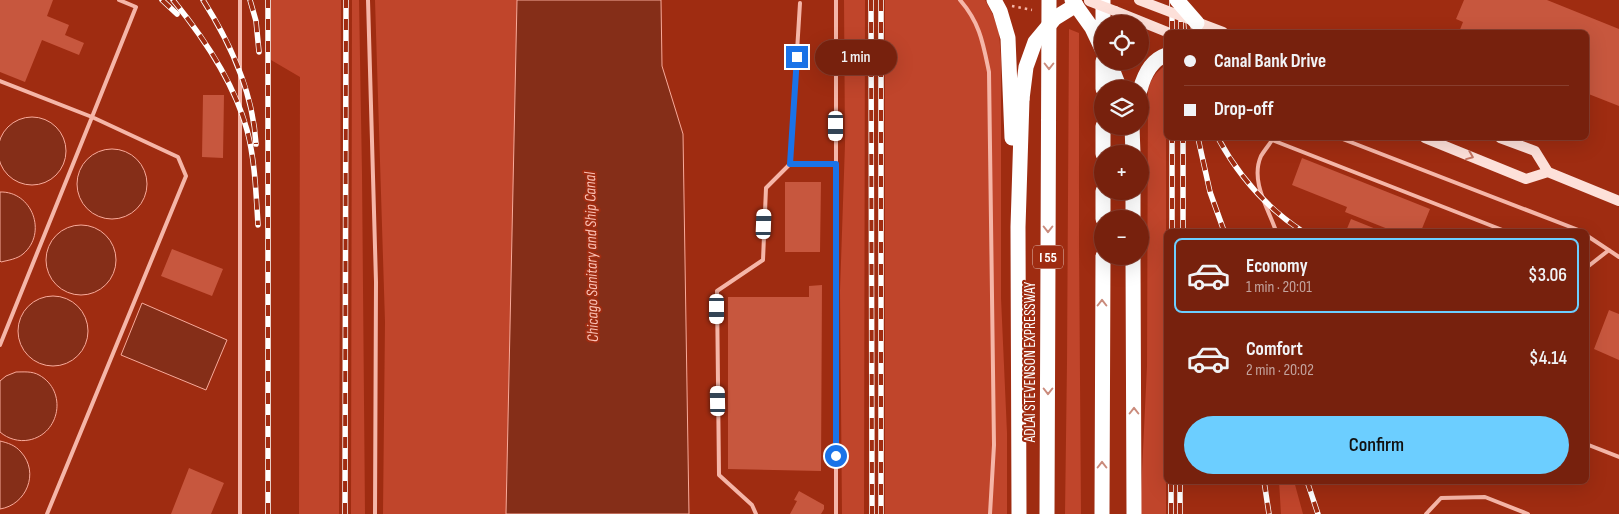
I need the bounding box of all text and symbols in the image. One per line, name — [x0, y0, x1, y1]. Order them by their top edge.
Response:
map controls — [1094, 15, 1149, 265]
button: locate — [1094, 15, 1149, 70]
callout: 1 min — [814, 40, 897, 74]
route end — [786, 46, 808, 68]
text: 1 min — [841, 48, 871, 67]
text: Canal Bank Drive — [1214, 50, 1326, 73]
one-way arrow — [1044, 62, 1054, 70]
button: layers — [1094, 80, 1149, 135]
text: Drop-off — [1214, 98, 1274, 121]
car — [828, 111, 843, 141]
button: + — [1094, 145, 1149, 200]
one-way arrow — [1465, 150, 1474, 160]
water label: Chicago Sanitary and Ship Canal — [581, 171, 603, 342]
car — [755, 209, 772, 239]
button: − — [1094, 210, 1149, 265]
one-way arrow — [1043, 225, 1053, 233]
road number: I 55 — [1033, 246, 1063, 268]
icon: car — [1186, 253, 1231, 298]
text: Economy — [1246, 255, 1308, 278]
text: $3.06 — [1528, 264, 1567, 287]
text: 1 min · 20:01 — [1246, 278, 1312, 297]
street label: ADLAI STEVENSON EXPRESSWAY — [1021, 281, 1040, 443]
car — [709, 294, 724, 324]
one-way arrow — [1097, 299, 1107, 306]
icon: car — [1186, 336, 1231, 381]
text: Comfort — [1246, 338, 1303, 361]
text: $4.14 — [1529, 347, 1567, 370]
text: 2 min · 20:02 — [1246, 361, 1314, 380]
car — [710, 386, 725, 416]
one-way arrow — [1043, 388, 1053, 395]
one-way arrow — [1129, 406, 1139, 414]
button: Confirm — [1184, 416, 1569, 474]
route start — [825, 445, 847, 467]
one-way arrow — [1097, 461, 1107, 469]

